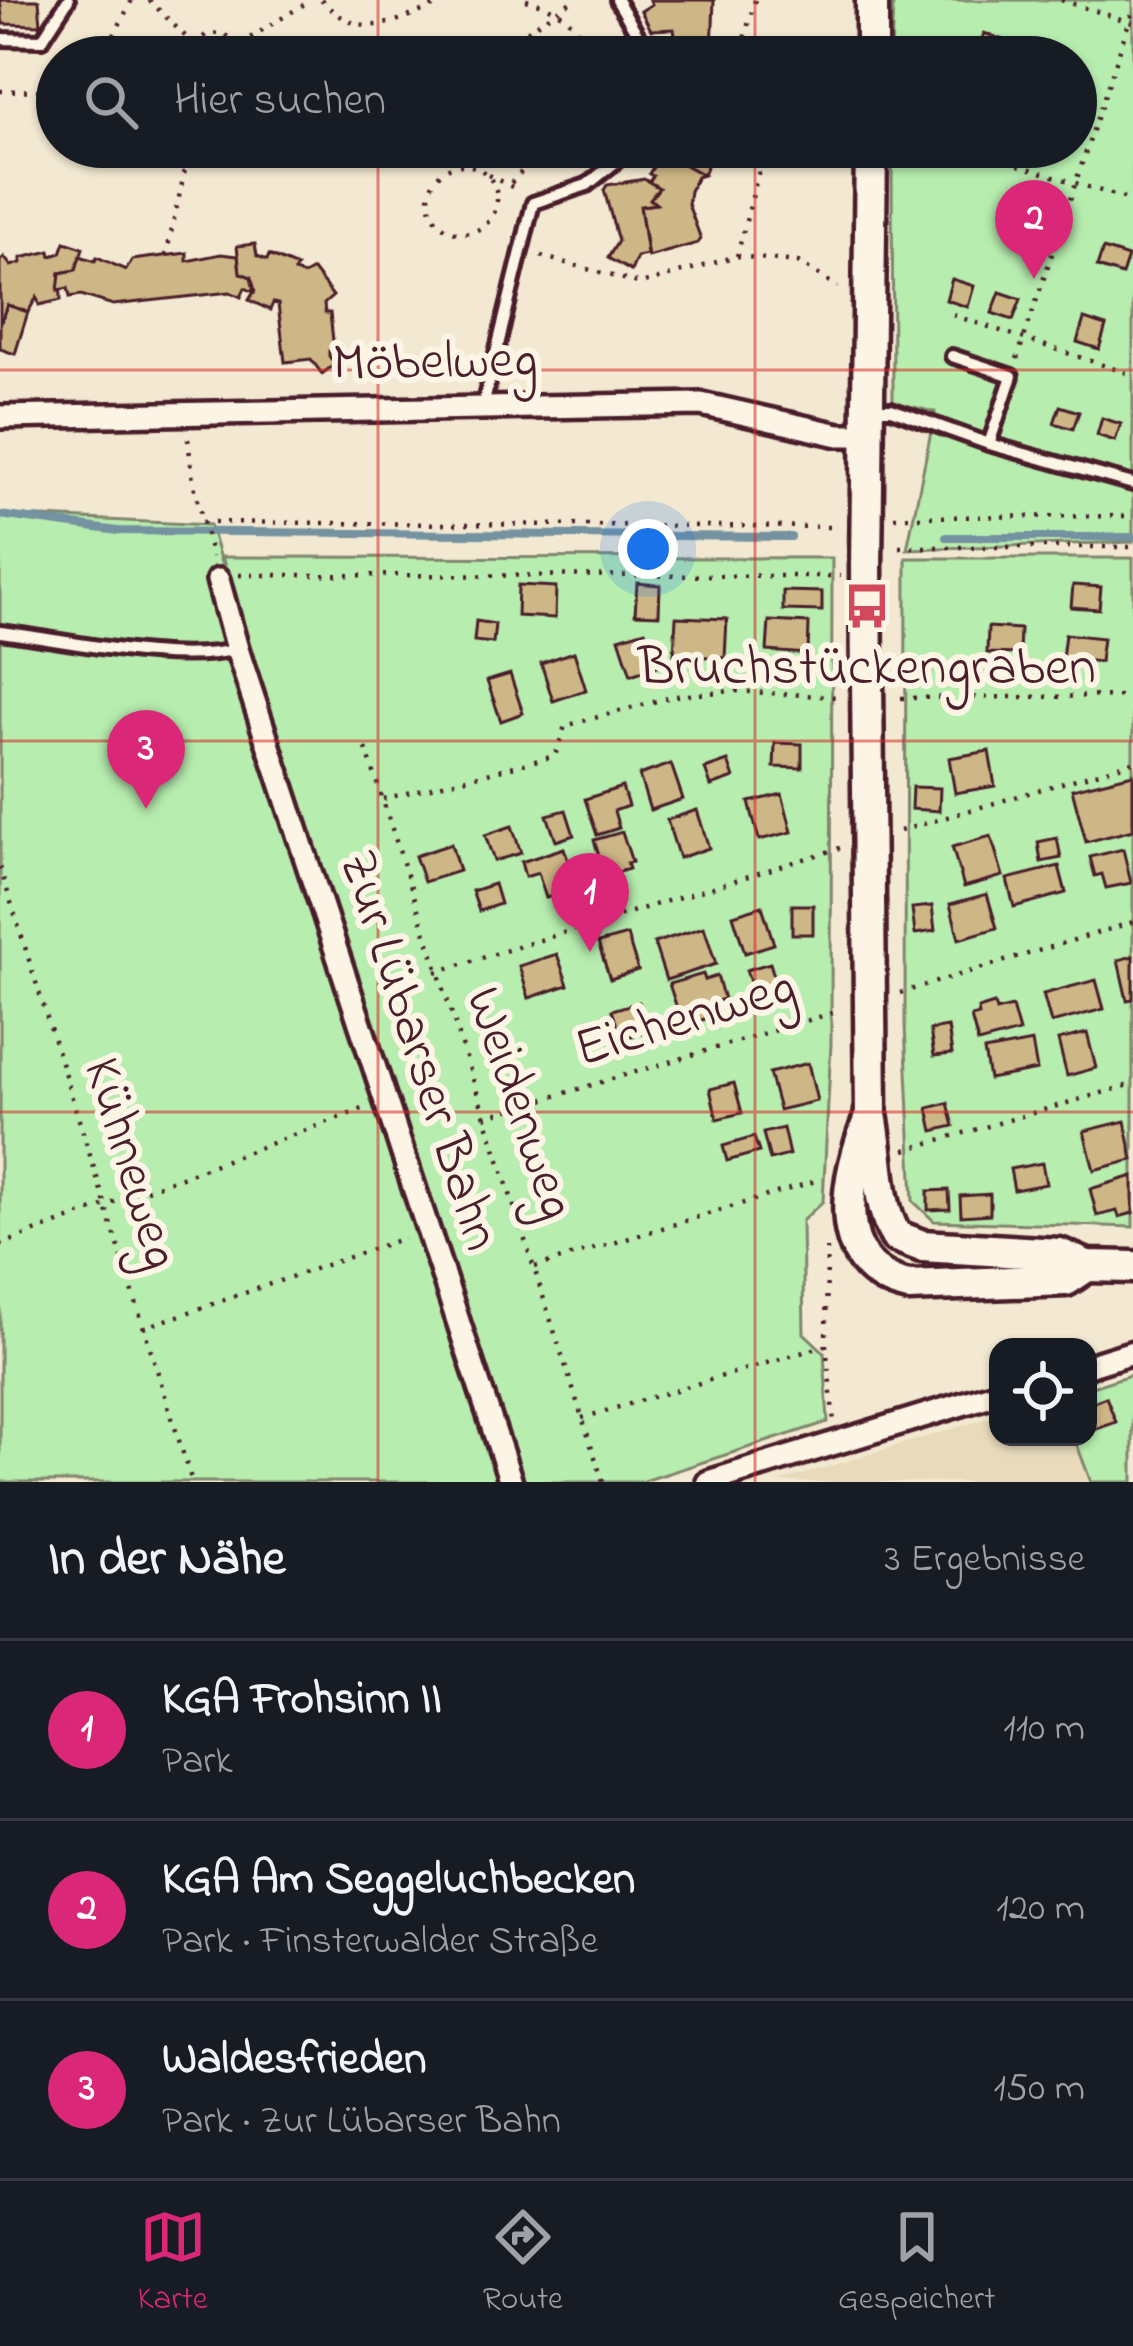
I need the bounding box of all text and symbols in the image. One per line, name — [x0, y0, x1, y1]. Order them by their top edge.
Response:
search box — [36, 36, 1097, 168]
icon: search — [78, 69, 144, 135]
text: Hier suchen — [174, 69, 386, 135]
pin: 2 — [995, 180, 1073, 279]
street label: Möbelweg — [332, 323, 538, 406]
your location — [618, 519, 678, 579]
bus stop icon: Bruchstückengraben — [842, 581, 892, 631]
place label: Bruchstückengraben — [636, 631, 1096, 710]
pin: 3 — [107, 710, 185, 809]
street label: Zur Lübarser Bahn — [316, 841, 518, 1261]
pin: 1 — [551, 853, 629, 952]
street label: Eichenweg — [566, 950, 806, 1091]
street label: Weidenweg — [441, 977, 594, 1231]
street label: Kühneweg — [59, 1049, 198, 1280]
map controls — [989, 1338, 1097, 1446]
button: locate — [989, 1338, 1097, 1446]
text: In der Nähe — [48, 1523, 285, 1598]
text: 3 Ergebnisse — [884, 1532, 1085, 1589]
text: KGA Frohsinn II — [162, 1668, 442, 1734]
text: 1 — [81, 1701, 93, 1758]
text: 110 m — [1003, 1701, 1085, 1758]
text: Park — [162, 1734, 232, 1791]
text: KGA Am Seggeluchbecken — [162, 1848, 635, 1914]
text: 2 — [77, 1881, 97, 1938]
text: 120 m — [996, 1881, 1085, 1938]
text: Park · Finsterwalder Straße — [162, 1914, 598, 1971]
text: Waldesfrieden — [162, 2028, 426, 2094]
text: 3 — [79, 2061, 95, 2118]
text: 150 m — [993, 2061, 1085, 2118]
text: Park · Zur Lübarser Bahn — [162, 2094, 561, 2151]
tab: Karte — [138, 2204, 208, 2324]
tab: Route — [483, 2204, 563, 2324]
tab: Gespeichert — [838, 2204, 995, 2324]

